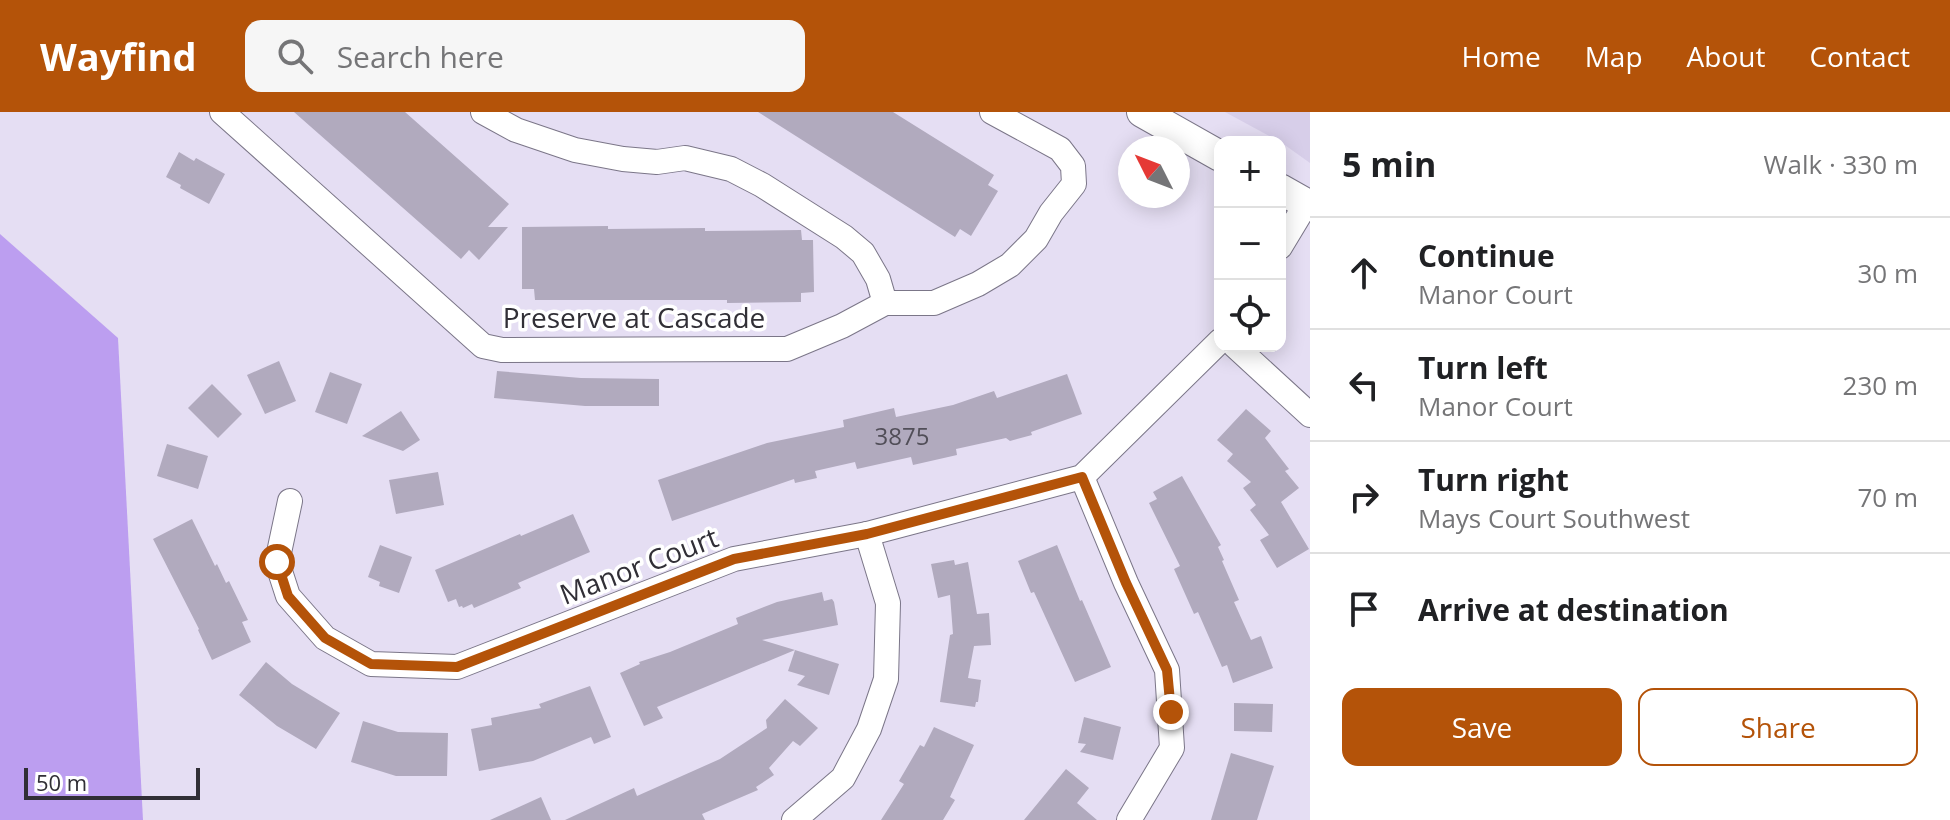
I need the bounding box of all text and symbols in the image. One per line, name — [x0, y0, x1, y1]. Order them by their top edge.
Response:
search box — [245, 20, 805, 92]
text: Wayfind — [40, 30, 197, 82]
icon: search — [273, 34, 317, 78]
text: Search here — [337, 36, 504, 77]
text: Home — [1462, 37, 1541, 75]
text: Map — [1585, 37, 1643, 75]
text: About — [1687, 37, 1765, 75]
text: Contact — [1809, 37, 1910, 75]
north arrow — [1118, 136, 1190, 208]
map controls — [1214, 136, 1286, 352]
button: + — [1214, 136, 1286, 208]
text: 5 min — [1342, 141, 1436, 187]
text: Walk · 330 m — [1764, 146, 1918, 182]
button: − — [1214, 208, 1286, 280]
text: Continue — [1418, 235, 1555, 276]
icon: ahead — [1342, 251, 1386, 295]
text: 30 m — [1857, 255, 1918, 291]
text: Manor Court — [1418, 276, 1573, 312]
button: locate — [1214, 280, 1286, 352]
street label: Preserve at Cascade — [503, 298, 765, 336]
text: Turn left — [1418, 347, 1548, 388]
icon: left — [1342, 363, 1386, 407]
text: 230 m — [1843, 367, 1918, 403]
text: Manor Court — [1418, 388, 1573, 424]
house number: 3875 — [875, 419, 929, 452]
text: Turn right — [1418, 459, 1569, 500]
icon: right — [1342, 475, 1386, 519]
text: 70 m — [1857, 479, 1918, 515]
text: Mays Court Southwest — [1418, 500, 1690, 536]
street label: Manor Court — [554, 517, 723, 613]
route start — [259, 544, 295, 580]
icon: arrive — [1342, 587, 1386, 631]
text: Arrive at destination — [1418, 589, 1729, 630]
button: Save — [1342, 688, 1622, 766]
button: Share — [1638, 688, 1918, 766]
route end — [1153, 694, 1189, 730]
scale bar — [24, 764, 200, 800]
text: 50 m — [36, 767, 87, 797]

